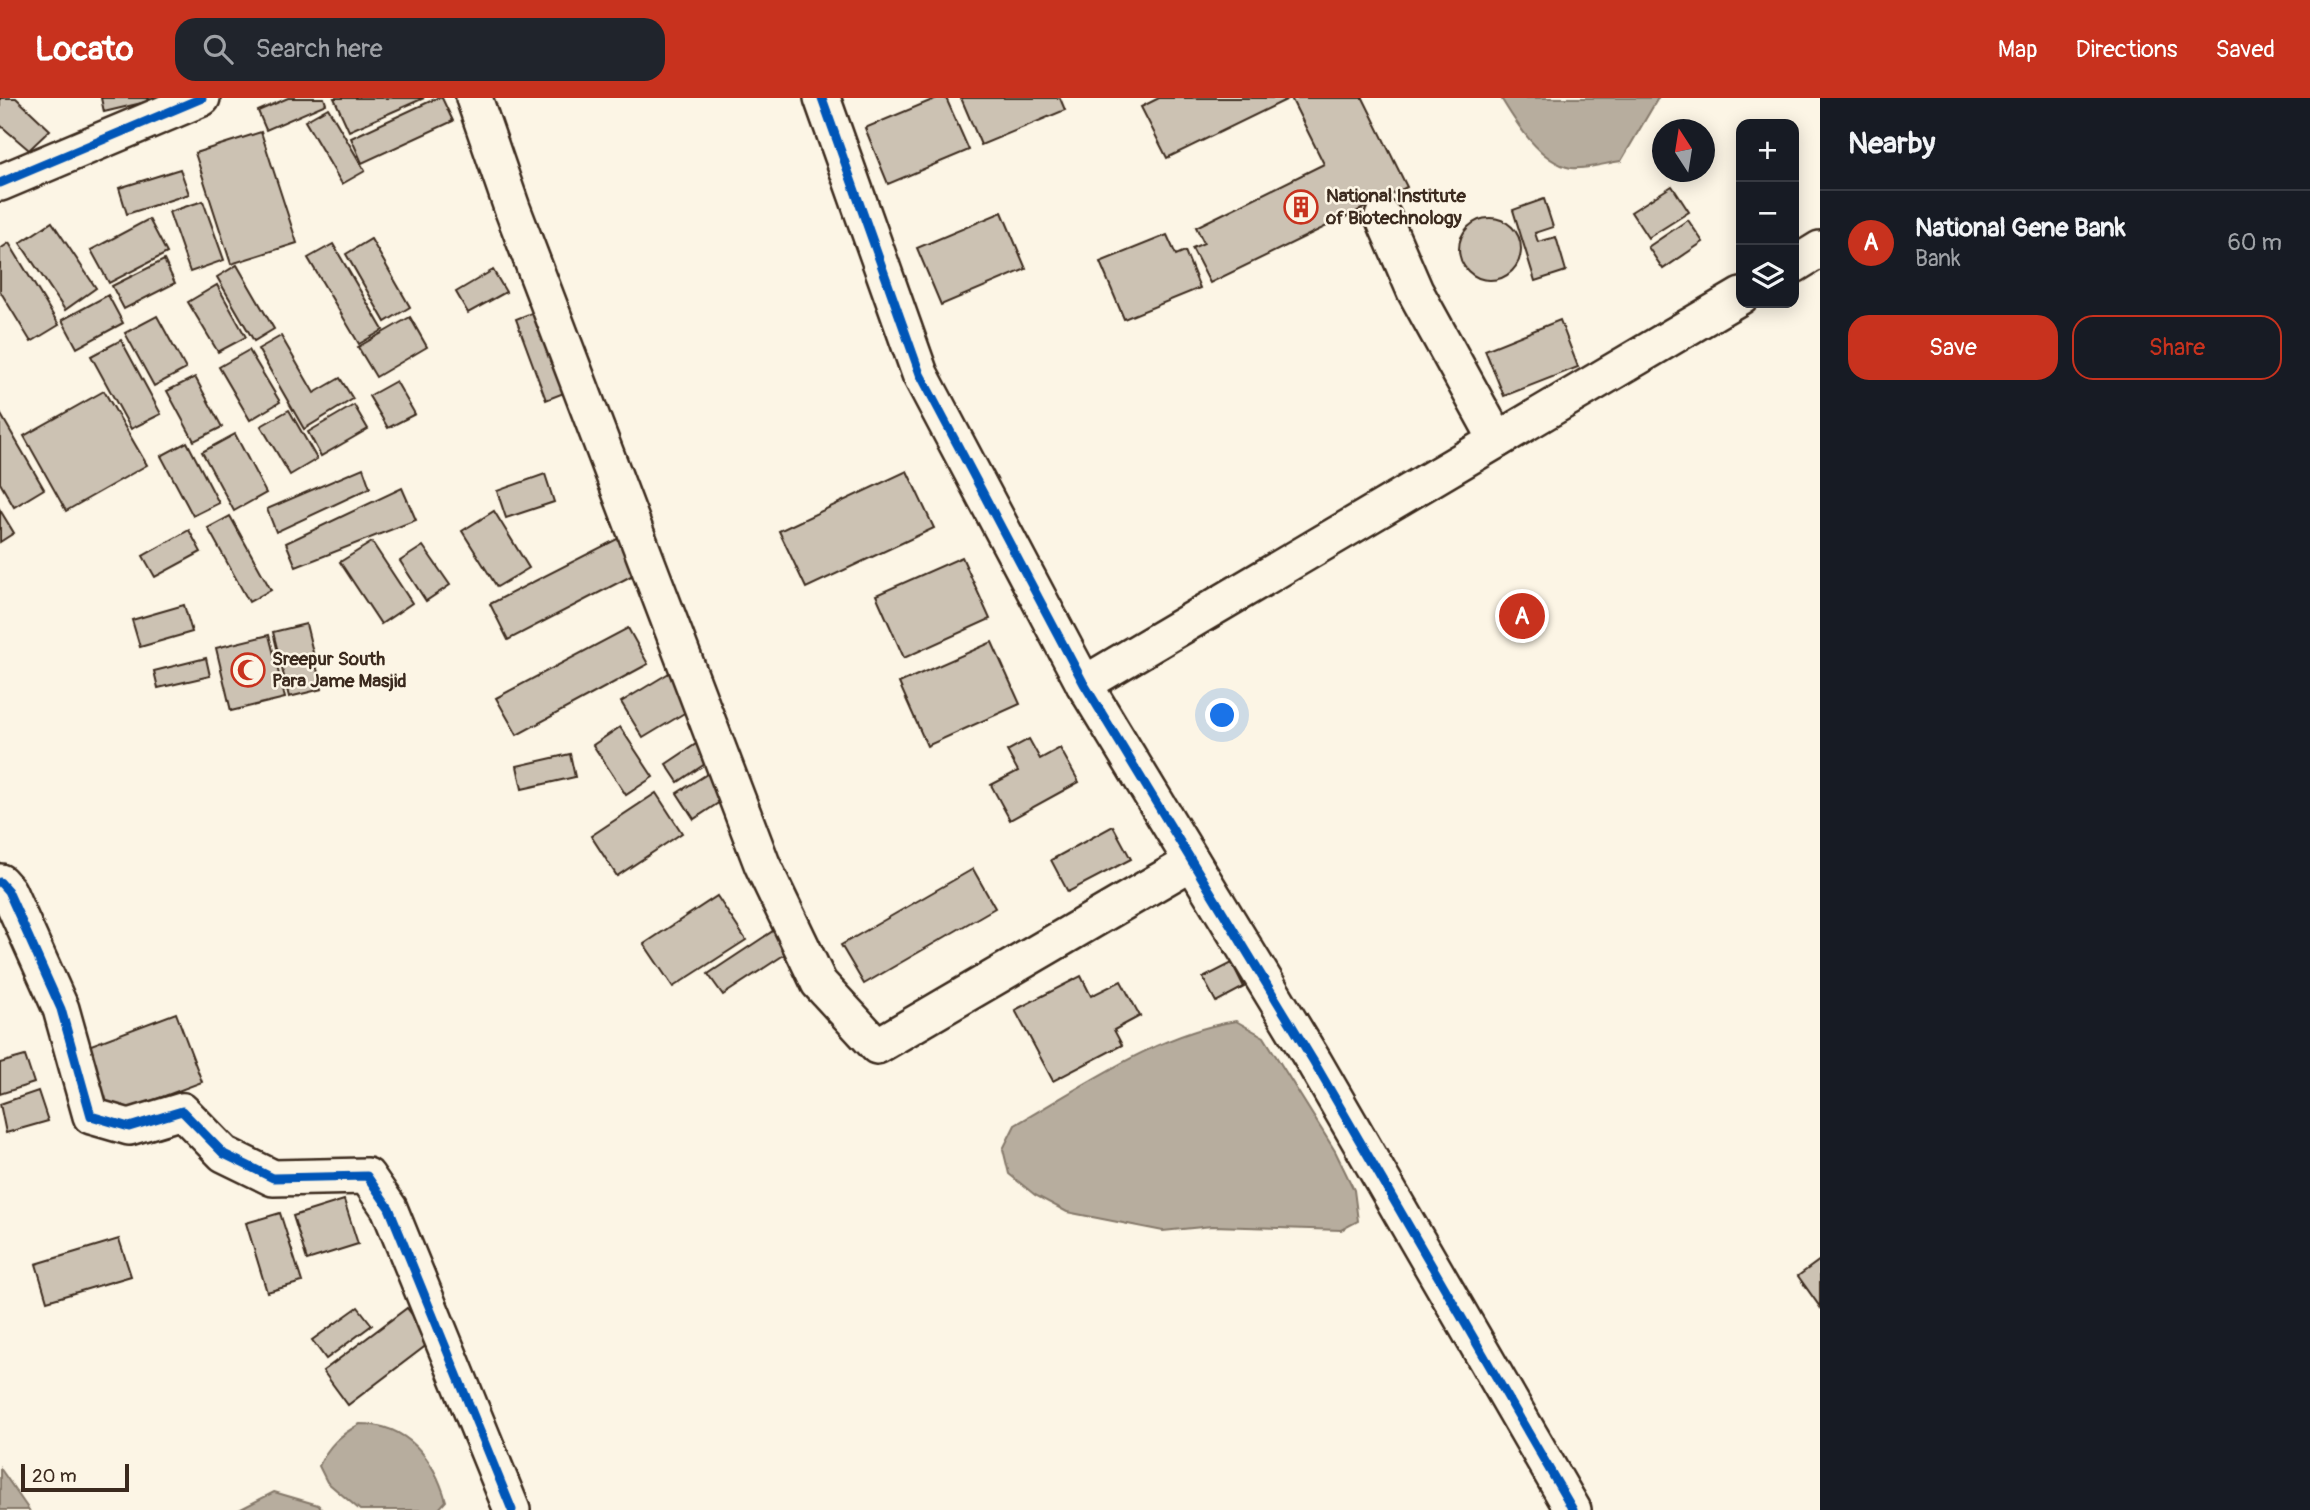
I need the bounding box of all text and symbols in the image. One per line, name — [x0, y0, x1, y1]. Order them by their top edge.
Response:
search box — [175, 18, 665, 81]
text: Locato — [35, 29, 133, 70]
icon: search — [199, 30, 237, 68]
text: Search here — [255, 33, 382, 65]
text: Map — [1998, 35, 2038, 64]
text: Directions — [2076, 35, 2177, 64]
text: Saved — [2215, 35, 2275, 64]
north arrow — [1652, 119, 1715, 182]
map controls — [1736, 119, 1799, 308]
button: + — [1736, 119, 1799, 182]
text: Nearby — [1848, 125, 1935, 162]
button: − — [1736, 182, 1799, 245]
place label: National Institute of Biotechnology — [1325, 184, 1467, 230]
building icon: National Institute of Biotechnology — [1282, 188, 1320, 226]
text: National Gene Bank — [1915, 212, 2126, 244]
text: A — [1864, 228, 1878, 257]
text: 60 m — [2227, 228, 2282, 257]
text: Bank — [1915, 244, 1961, 273]
button: layers — [1736, 245, 1799, 308]
button: Save — [1848, 315, 2058, 380]
button: Share — [2072, 315, 2282, 380]
pin: A — [1499, 590, 1545, 642]
place label: Sreepur South Para Jame Masjid — [272, 647, 407, 693]
mosque icon: Sreepur South Para Jame Masjid — [229, 651, 267, 689]
your location — [1205, 698, 1239, 732]
scale bar — [21, 1461, 130, 1493]
text: 20 m — [32, 1464, 77, 1488]

